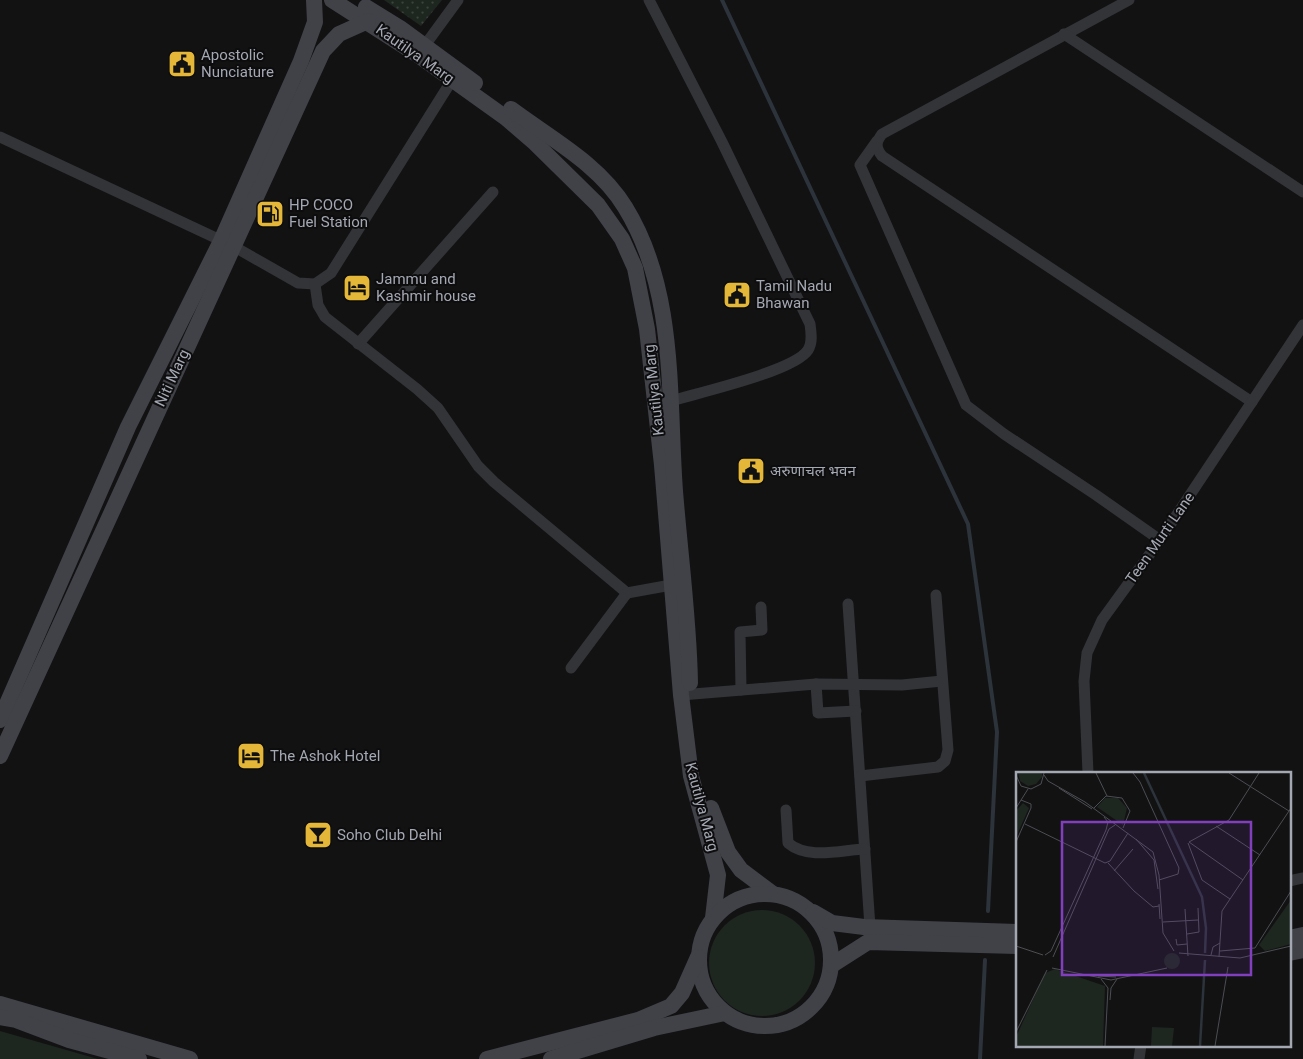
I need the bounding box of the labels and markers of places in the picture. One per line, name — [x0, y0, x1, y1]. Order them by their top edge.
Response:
place label: Apostolic Nunciature — [201, 46, 274, 81]
public building icon: Apostolic Nunciature — [167, 49, 197, 79]
place label: HP COCO Fuel Station — [289, 196, 368, 231]
fuel station icon: HP COCO Fuel Station — [255, 199, 285, 229]
place label: Jammu and Kashmir house — [376, 270, 476, 305]
hotel icon: Jammu and Kashmir house — [342, 273, 372, 303]
place label: Tamil Nadu Bhawan — [756, 277, 832, 312]
public building icon: Tamil Nadu Bhawan — [722, 280, 752, 310]
public building icon: अरुणाचल भवन — [736, 456, 766, 486]
place label: अरुणाचल भवन — [770, 462, 856, 480]
hotel icon: The Ashok Hotel — [236, 741, 266, 771]
place label: The Ashok Hotel — [270, 747, 380, 765]
bar icon: Soho Club Delhi — [303, 820, 333, 850]
place label: Soho Club Delhi — [337, 826, 442, 844]

